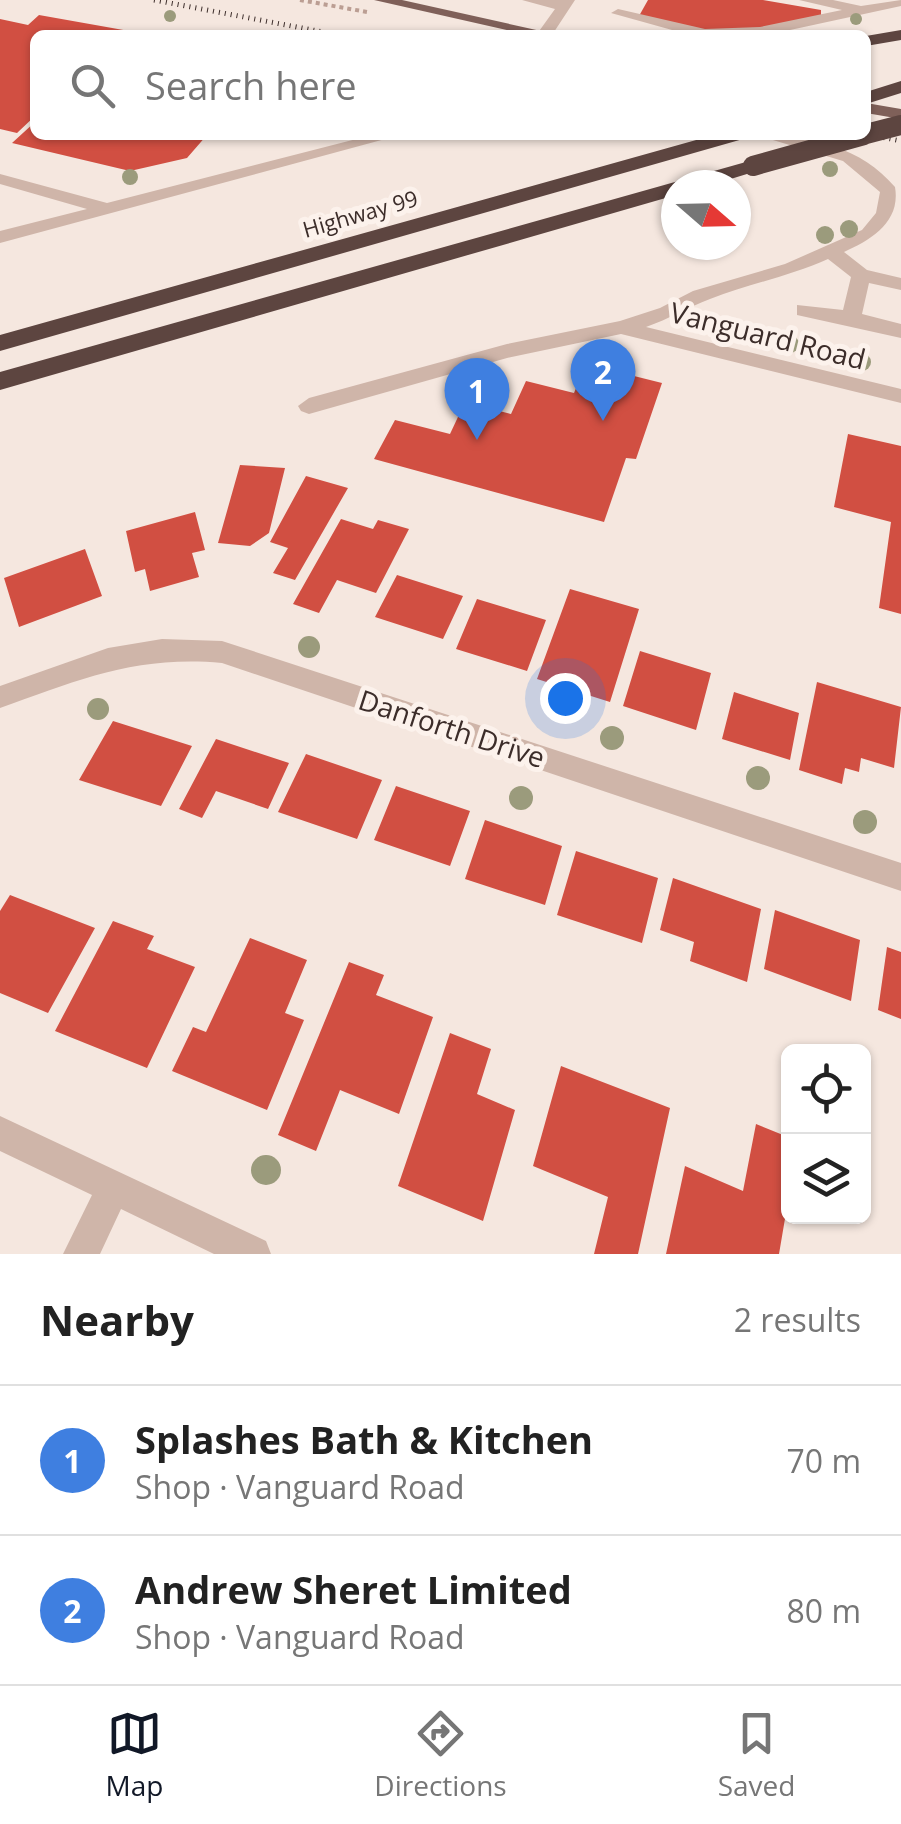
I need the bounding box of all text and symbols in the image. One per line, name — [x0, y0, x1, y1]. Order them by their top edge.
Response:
search box — [30, 30, 871, 140]
icon: search — [65, 58, 120, 113]
text: Search here — [145, 59, 357, 111]
north arrow — [661, 170, 751, 260]
street label: Highway 99 — [299, 182, 421, 244]
street label: Vanguard Road — [666, 292, 870, 378]
pin: 2 — [570, 338, 636, 421]
pin: 1 — [444, 358, 510, 440]
your location — [540, 673, 591, 724]
street label: Danforth Drive — [354, 680, 550, 776]
map controls — [781, 1044, 871, 1224]
button: locate — [781, 1044, 871, 1134]
button: layers — [781, 1134, 871, 1224]
text: Nearby — [40, 1291, 194, 1348]
text: 2 results — [734, 1298, 861, 1341]
text: Splashes Bath & Kitchen — [135, 1413, 593, 1465]
text: 1 — [63, 1439, 82, 1482]
text: 70 m — [786, 1439, 861, 1482]
text: Shop · Vanguard Road — [135, 1465, 465, 1508]
text: Andrew Sheret Limited — [135, 1563, 572, 1615]
text: 2 — [63, 1589, 82, 1632]
text: 80 m — [786, 1589, 861, 1632]
text: Shop · Vanguard Road — [135, 1615, 465, 1658]
tab: Map — [105, 1706, 163, 1804]
tab: Directions — [374, 1706, 507, 1804]
tab: Saved — [718, 1706, 795, 1804]

